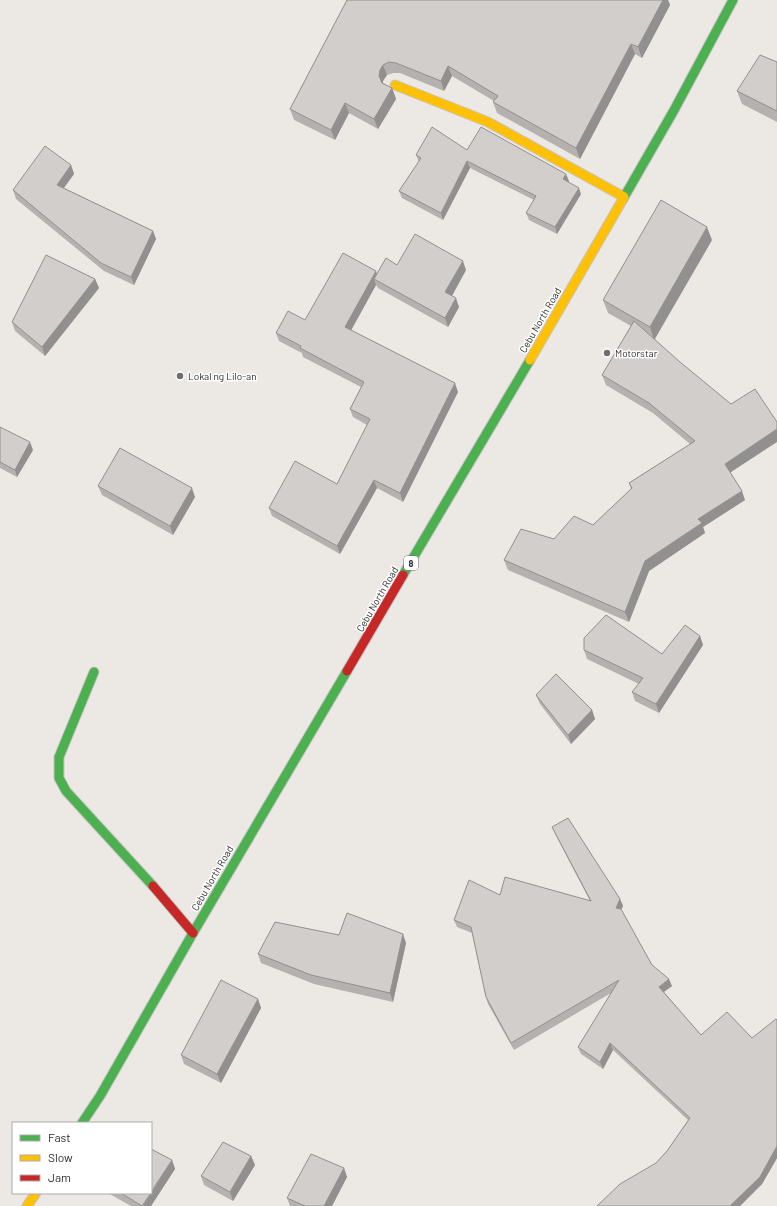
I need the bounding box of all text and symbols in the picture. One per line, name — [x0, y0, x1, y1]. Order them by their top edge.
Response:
street label: Cebu North Road — [516, 285, 564, 355]
place label: Motorstar — [615, 347, 658, 359]
marker: Motorstar — [602, 348, 612, 358]
place label: Lokal ng Lilo-an — [188, 370, 257, 382]
marker: Lokal ng Lilo-an — [175, 371, 185, 381]
road number: 8 — [404, 556, 418, 570]
street label: Cebu North Road — [353, 564, 401, 634]
street label: Cebu North Road — [188, 843, 236, 913]
legend — [12, 1122, 152, 1194]
text: Fast — [48, 1130, 71, 1144]
text: Slow — [48, 1150, 73, 1164]
text: Jam — [48, 1170, 71, 1184]

